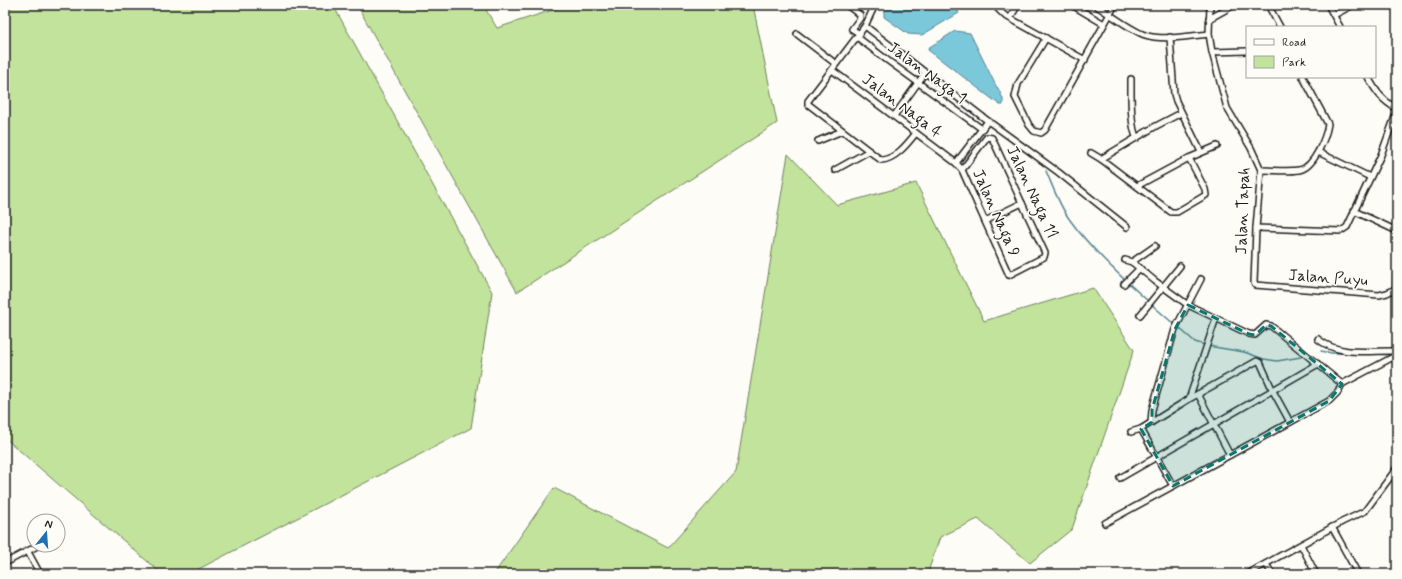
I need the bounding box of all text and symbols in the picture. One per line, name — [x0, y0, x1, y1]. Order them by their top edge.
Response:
legend — [1246, 26, 1376, 78]
text: Road — [1282, 35, 1306, 51]
street label: Jalan Naga 1 — [883, 37, 971, 110]
text: Park — [1282, 55, 1306, 71]
street label: Jalan Naga 4 — [857, 69, 946, 144]
street label: Jalan Naga 11 — [1000, 142, 1063, 242]
street label: Jalan Naga 9 — [966, 166, 1025, 261]
street label: Jalan Tapah — [1231, 167, 1255, 255]
street label: Jalan Puyu — [1287, 265, 1369, 291]
north arrow — [26, 513, 66, 553]
text: N — [43, 517, 54, 532]

